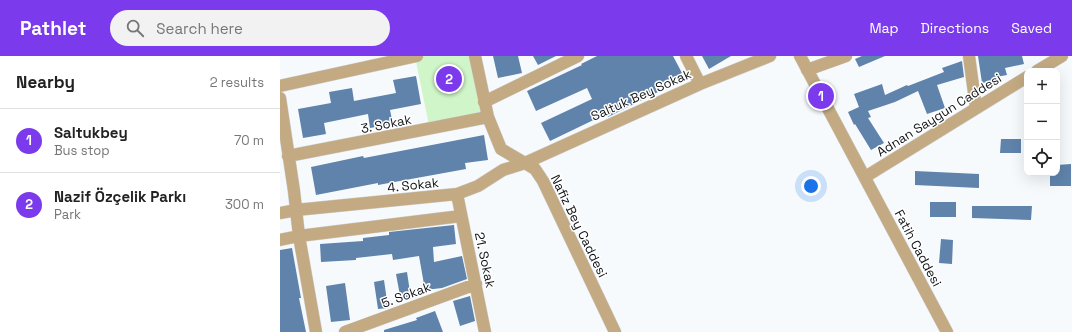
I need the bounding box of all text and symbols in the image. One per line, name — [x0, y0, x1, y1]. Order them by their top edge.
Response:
search box — [110, 10, 390, 46]
text: Pathlet — [20, 16, 86, 41]
icon: search — [124, 17, 146, 39]
text: Search here — [156, 19, 243, 38]
text: Map — [869, 19, 899, 37]
text: Directions — [921, 19, 989, 37]
text: Saved — [1011, 19, 1052, 37]
pin: 2 — [436, 64, 462, 94]
street label: Saltuk Bey Sokak — [588, 65, 694, 125]
map controls — [1024, 68, 1060, 176]
button: + — [1024, 68, 1060, 104]
street label: Adnan Saygun Caddesi — [873, 70, 1005, 160]
text: Nearby — [16, 71, 75, 93]
text: 2 results — [210, 74, 264, 91]
pin: 1 — [808, 81, 834, 111]
button: − — [1024, 104, 1060, 140]
street label: 3. Sokak — [359, 111, 413, 137]
text: Saltukbey — [54, 123, 128, 142]
text: 1 — [26, 132, 32, 149]
text: 70 m — [234, 132, 264, 149]
button: locate — [1024, 140, 1060, 176]
text: Bus stop — [54, 142, 110, 159]
street label: Nafiz Bey Caddesi — [547, 172, 611, 280]
street label: 4. Sokak — [386, 174, 440, 196]
your location — [801, 176, 821, 196]
text: Nazif Özçelik Parkı — [54, 187, 186, 206]
text: 2 — [25, 196, 33, 213]
text: 300 m — [225, 196, 264, 213]
text: Park — [54, 206, 81, 223]
street label: Fatih Caddesi — [891, 207, 945, 289]
street label: 21. Sokak — [471, 230, 499, 290]
street label: 5. Sokak — [379, 278, 433, 312]

